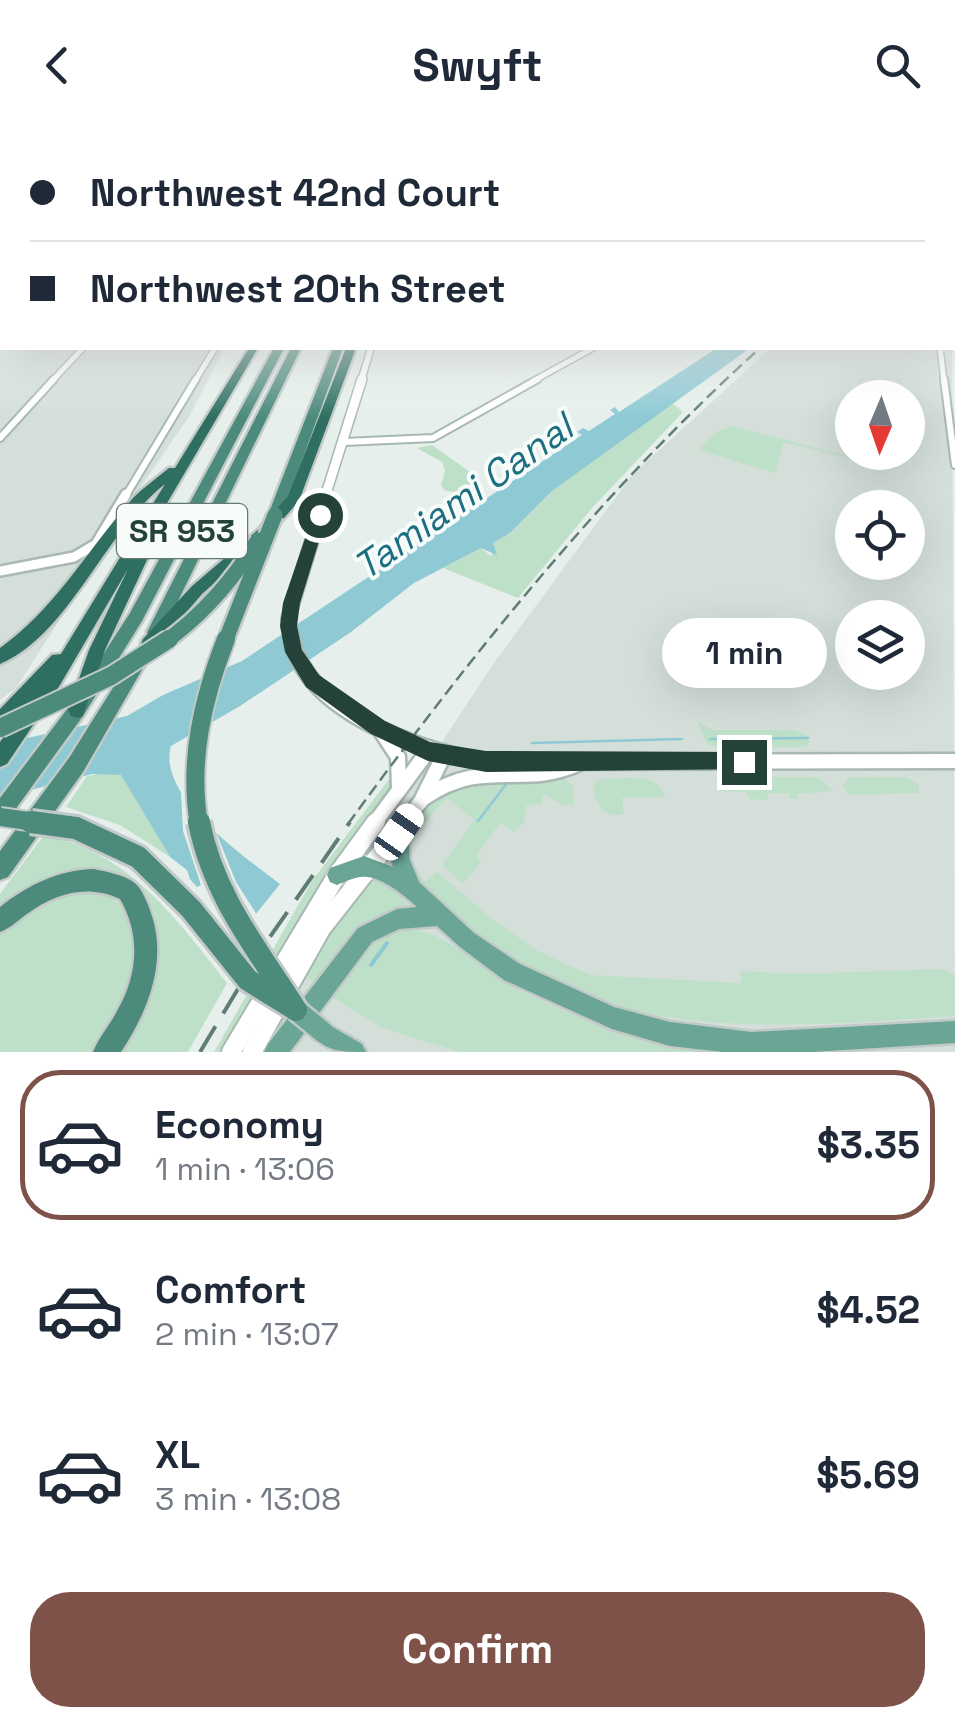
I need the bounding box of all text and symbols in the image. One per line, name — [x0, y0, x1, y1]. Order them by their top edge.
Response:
text: Swyft — [413, 37, 542, 94]
icon: back — [30, 38, 85, 93]
icon: search — [870, 38, 925, 93]
text: Northwest 42nd Court — [90, 169, 500, 217]
text: Northwest 20th Street — [90, 265, 506, 313]
north arrow — [835, 380, 925, 470]
map controls — [835, 380, 925, 690]
water label: Tamiami Canal — [344, 401, 585, 590]
button: locate — [835, 490, 925, 580]
route start — [298, 493, 343, 538]
road number: SR 953 — [117, 504, 247, 558]
button: layers — [835, 600, 925, 690]
callout: 1 min — [662, 617, 826, 687]
text: 1 min — [705, 633, 784, 673]
route end — [722, 740, 767, 785]
car — [370, 799, 428, 865]
icon: car — [35, 1100, 125, 1190]
text: Economy — [155, 1101, 324, 1149]
text: $3.35 — [817, 1121, 920, 1169]
text: 1 min · 13:06 — [155, 1149, 335, 1189]
icon: car — [35, 1265, 125, 1355]
text: Comfort — [155, 1266, 306, 1314]
text: $4.52 — [816, 1286, 920, 1334]
text: 2 min · 13:07 — [155, 1314, 339, 1354]
icon: car — [35, 1430, 125, 1520]
text: XL — [155, 1431, 200, 1479]
text: $5.69 — [816, 1451, 920, 1499]
text: 3 min · 13:08 — [155, 1479, 341, 1519]
button: Confirm — [30, 1592, 925, 1707]

